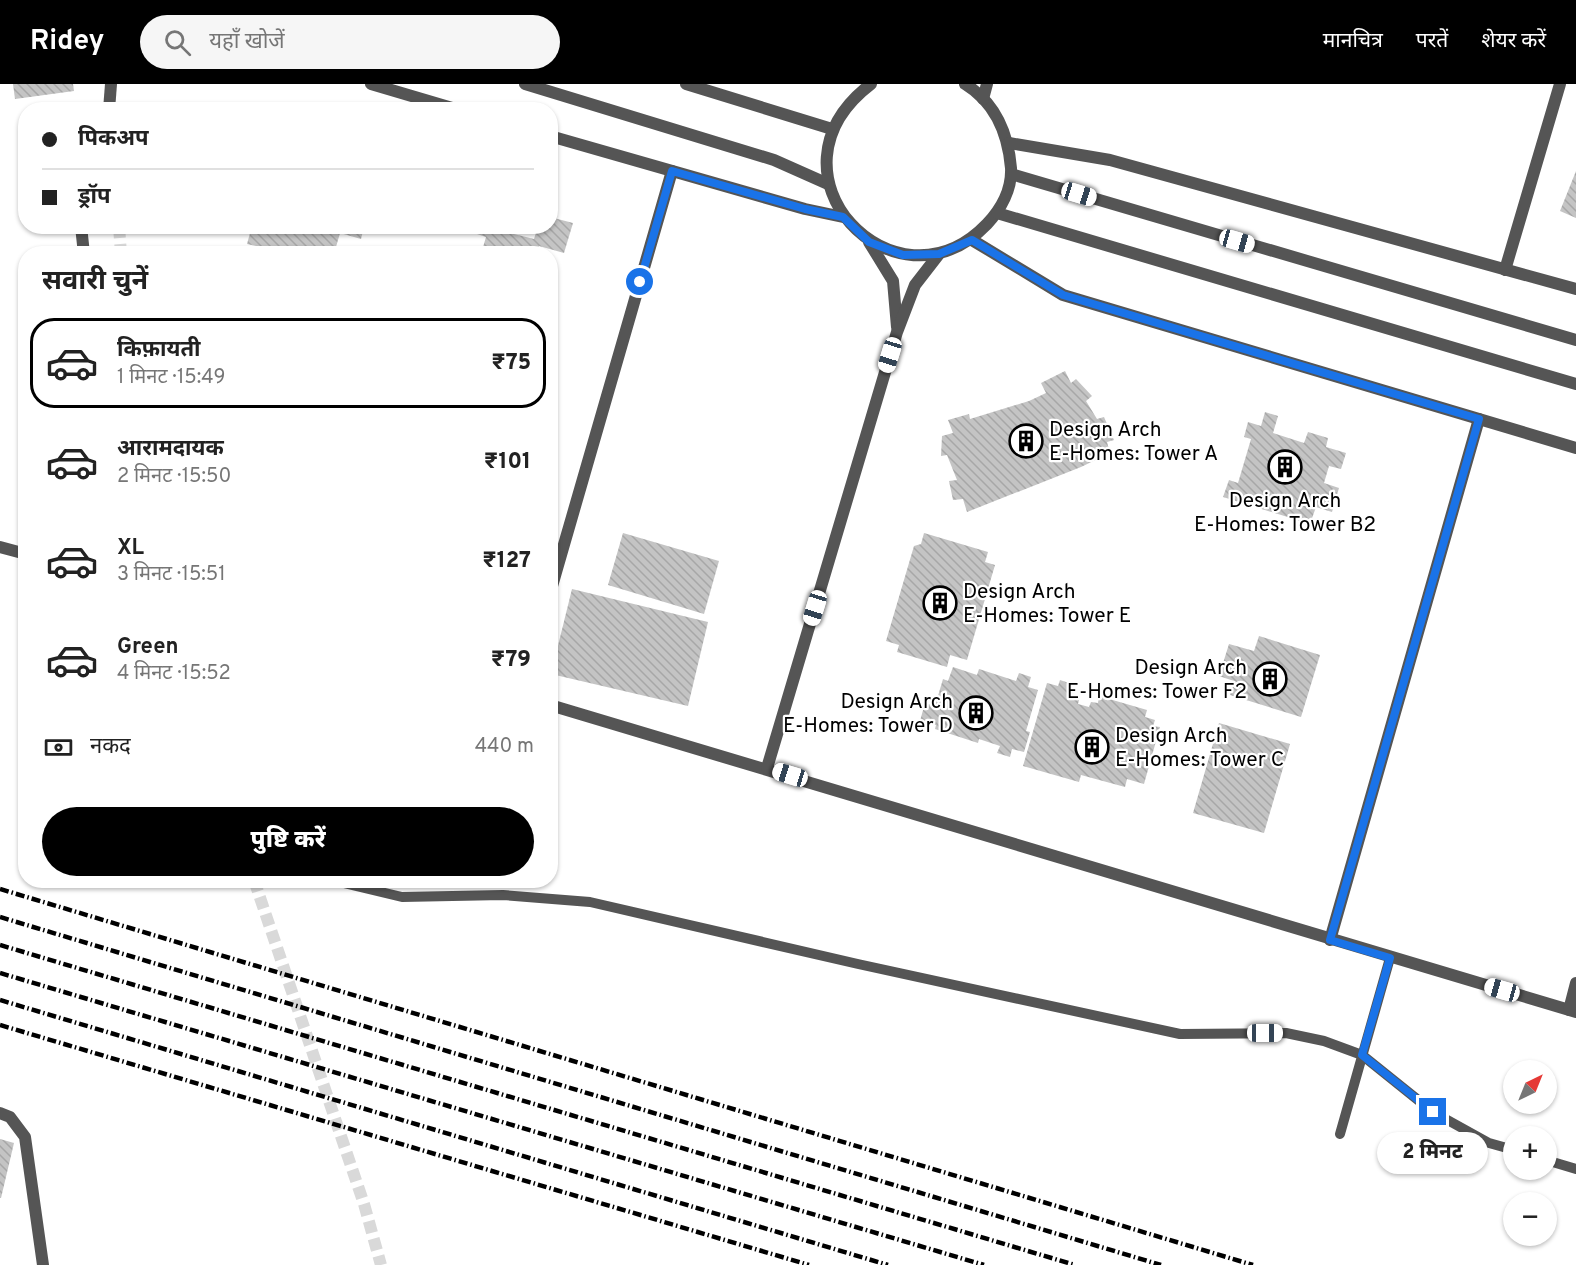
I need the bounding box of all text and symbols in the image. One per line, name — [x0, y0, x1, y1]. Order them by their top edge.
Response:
search box — [140, 15, 560, 69]
text: Ridey — [30, 24, 104, 60]
icon: search — [161, 26, 194, 59]
text: मानचित्र — [1323, 28, 1383, 55]
text: परतें — [1416, 28, 1448, 55]
text: शेयर करें — [1481, 28, 1546, 55]
text: यहाँ खोजें — [209, 29, 285, 56]
text: पिकअप — [78, 126, 149, 153]
car — [1059, 180, 1099, 208]
text: ड्रॉप — [78, 184, 111, 211]
car — [1217, 227, 1257, 255]
text: सवारी चुनें — [42, 265, 148, 299]
route start — [626, 268, 653, 295]
car — [876, 335, 904, 375]
icon: car — [45, 336, 99, 390]
text: किफ़ायती — [117, 337, 201, 364]
text: ₹75 — [491, 350, 531, 377]
text: 1 मिनट · 15:49 — [117, 365, 225, 391]
place label: Design Arch E-Homes: Tower A — [1049, 417, 1218, 468]
building icon: Design Arch E-Homes: Tower A — [1008, 423, 1044, 459]
icon: car — [45, 435, 99, 489]
text: आरामदायक — [117, 436, 224, 463]
text: ₹101 — [484, 449, 531, 476]
building icon: Design Arch E-Homes: Tower B2 — [1267, 449, 1303, 485]
text: 2 मिनट · 15:50 — [117, 464, 231, 490]
place label: Design Arch E-Homes: Tower B2 — [1194, 488, 1376, 539]
icon: car — [45, 534, 99, 588]
text: XL — [117, 535, 144, 562]
text: ₹127 — [482, 548, 531, 575]
text: 3 मिनट · 15:51 — [117, 562, 226, 588]
place label: Design Arch E-Homes: Tower E — [963, 579, 1131, 630]
building icon: Design Arch E-Homes: Tower E — [922, 585, 958, 621]
car — [801, 588, 829, 628]
icon: car — [45, 633, 99, 687]
text: Green — [117, 634, 179, 661]
text: ₹79 — [491, 647, 531, 674]
place label: Design Arch E-Homes: Tower F2 — [1067, 655, 1247, 706]
text: 4 मिनट · 15:52 — [117, 661, 231, 687]
building icon: Design Arch E-Homes: Tower F2 — [1252, 661, 1288, 697]
place label: Design Arch E-Homes: Tower D — [783, 689, 953, 740]
building icon: Design Arch E-Homes: Tower D — [958, 695, 994, 731]
place label: Design Arch E-Homes: Tower C — [1115, 723, 1284, 774]
building icon: Design Arch E-Homes: Tower C — [1074, 729, 1110, 765]
icon: cash — [42, 731, 75, 764]
text: नकद — [90, 734, 131, 761]
text: 440 m — [475, 734, 534, 760]
car — [770, 761, 810, 789]
button: पुष्टि करें — [42, 807, 534, 876]
car — [1482, 976, 1522, 1004]
car — [1247, 1024, 1283, 1042]
north arrow — [1503, 1060, 1557, 1114]
map controls — [1503, 1060, 1557, 1246]
route end — [1419, 1098, 1446, 1125]
button: + — [1503, 1126, 1557, 1180]
callout: 2 मिनट — [1378, 1133, 1488, 1175]
text: 2 मिनट — [1402, 1140, 1463, 1166]
button: − — [1503, 1192, 1557, 1246]

